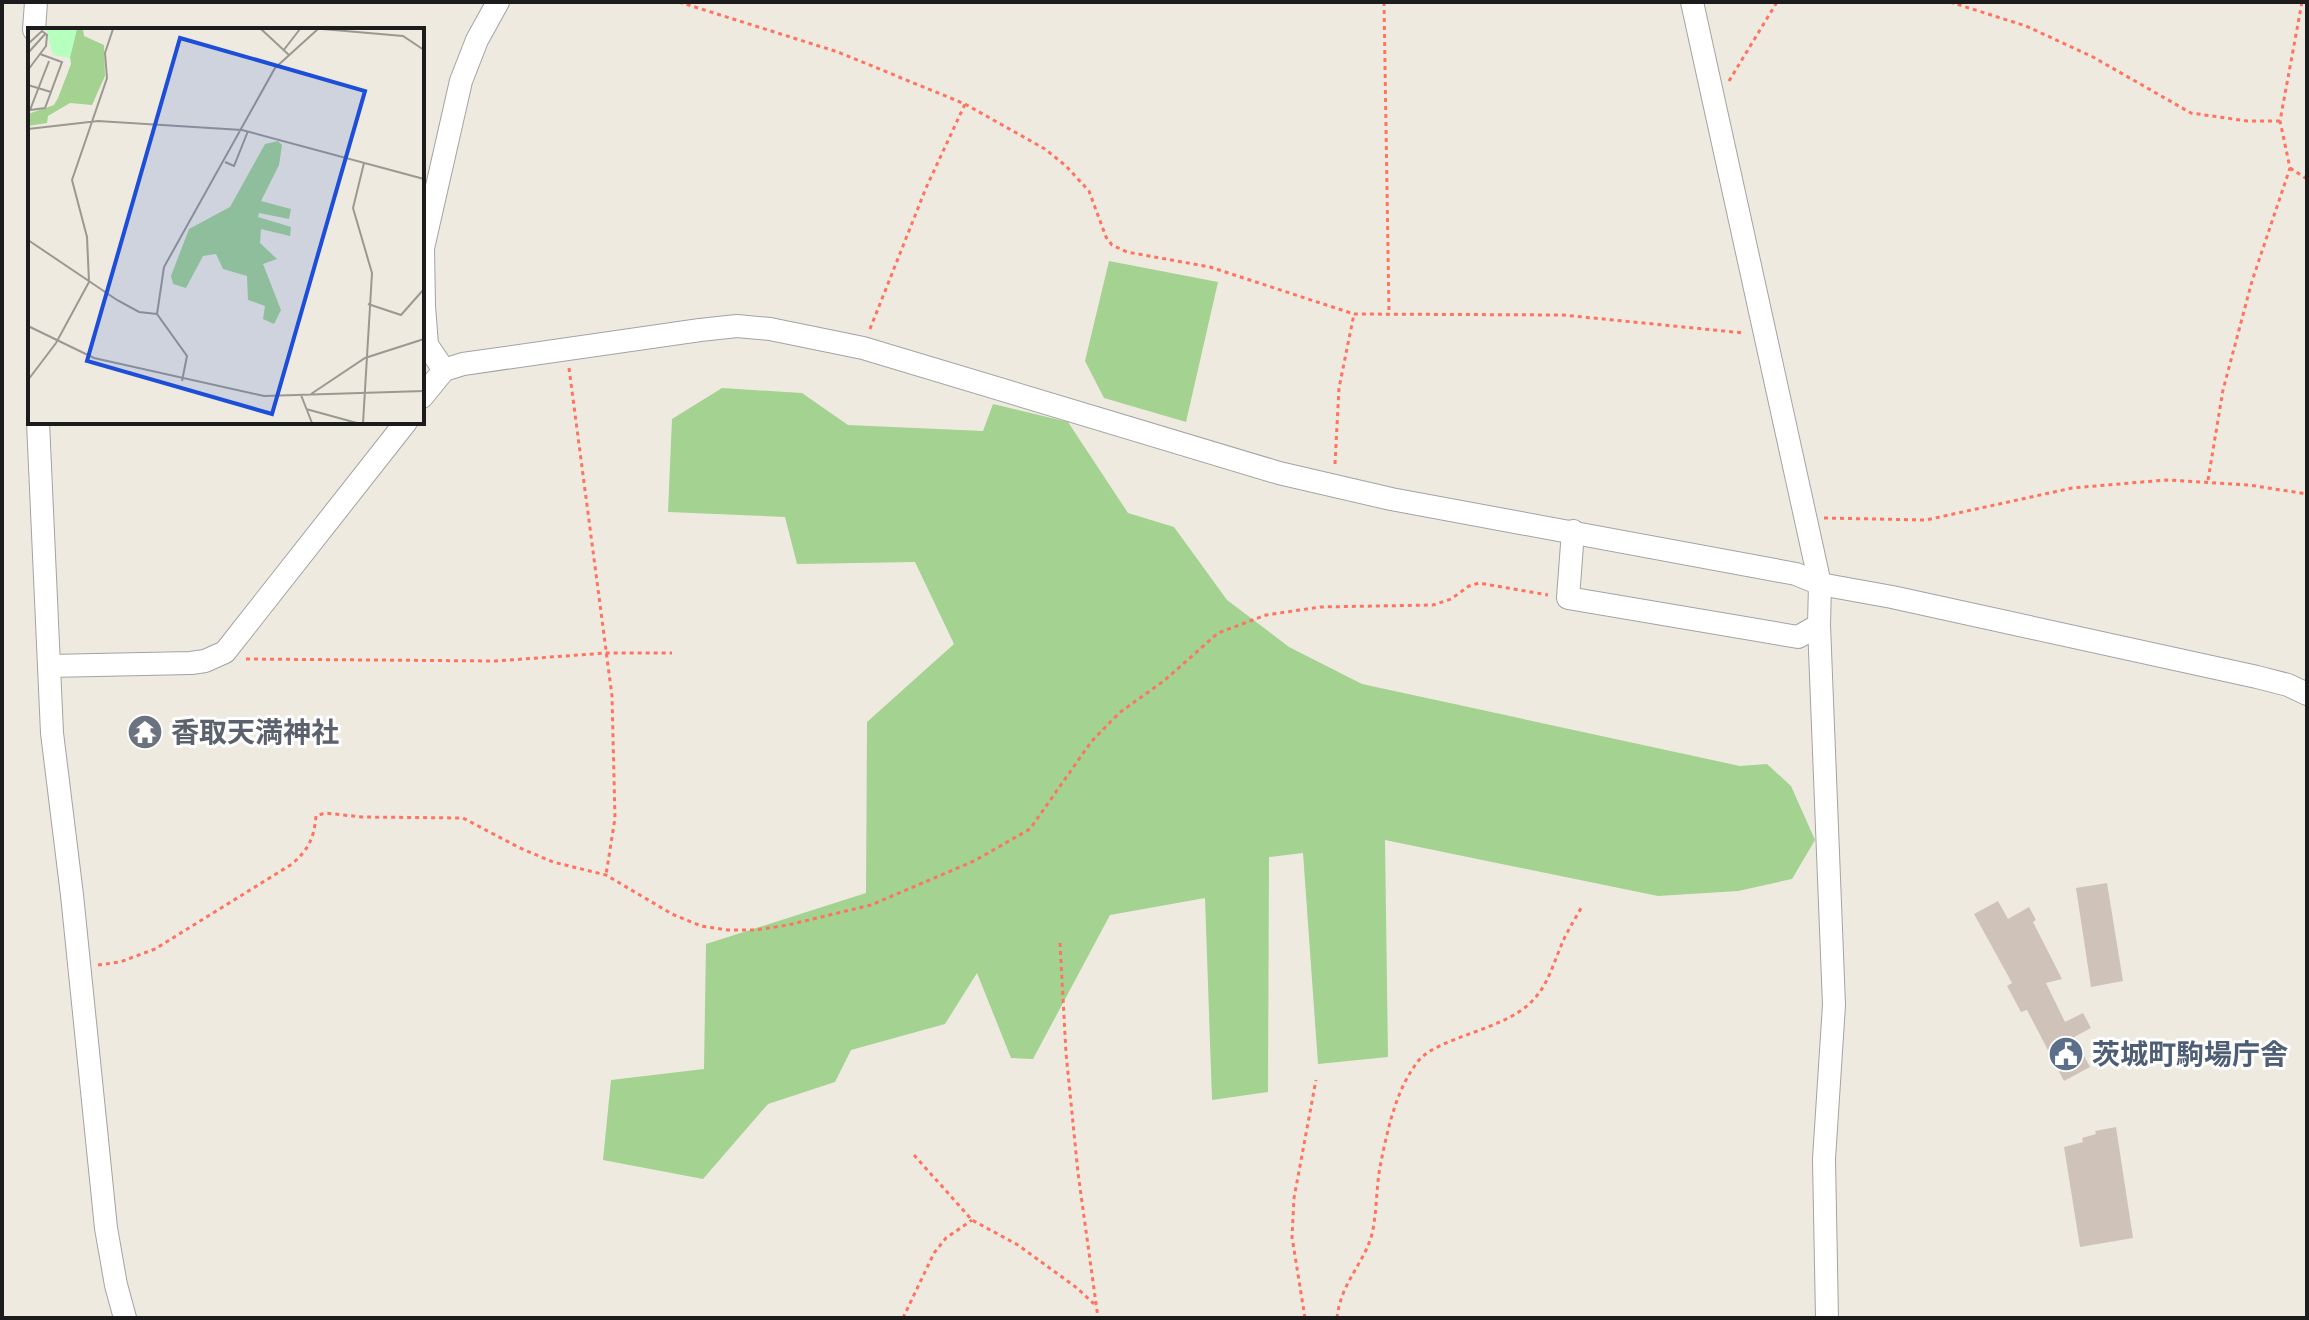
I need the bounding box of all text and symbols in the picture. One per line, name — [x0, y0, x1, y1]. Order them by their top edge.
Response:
inset map — [28, 28, 424, 424]
temple icon: 香取天満神社 — [126, 713, 164, 751]
place label: 香取天満神社 — [171, 717, 339, 748]
public building icon: 茨城町駒場庁舎 — [2047, 1035, 2085, 1073]
place label: 茨城町駒場庁舎 — [2092, 1039, 2288, 1070]

